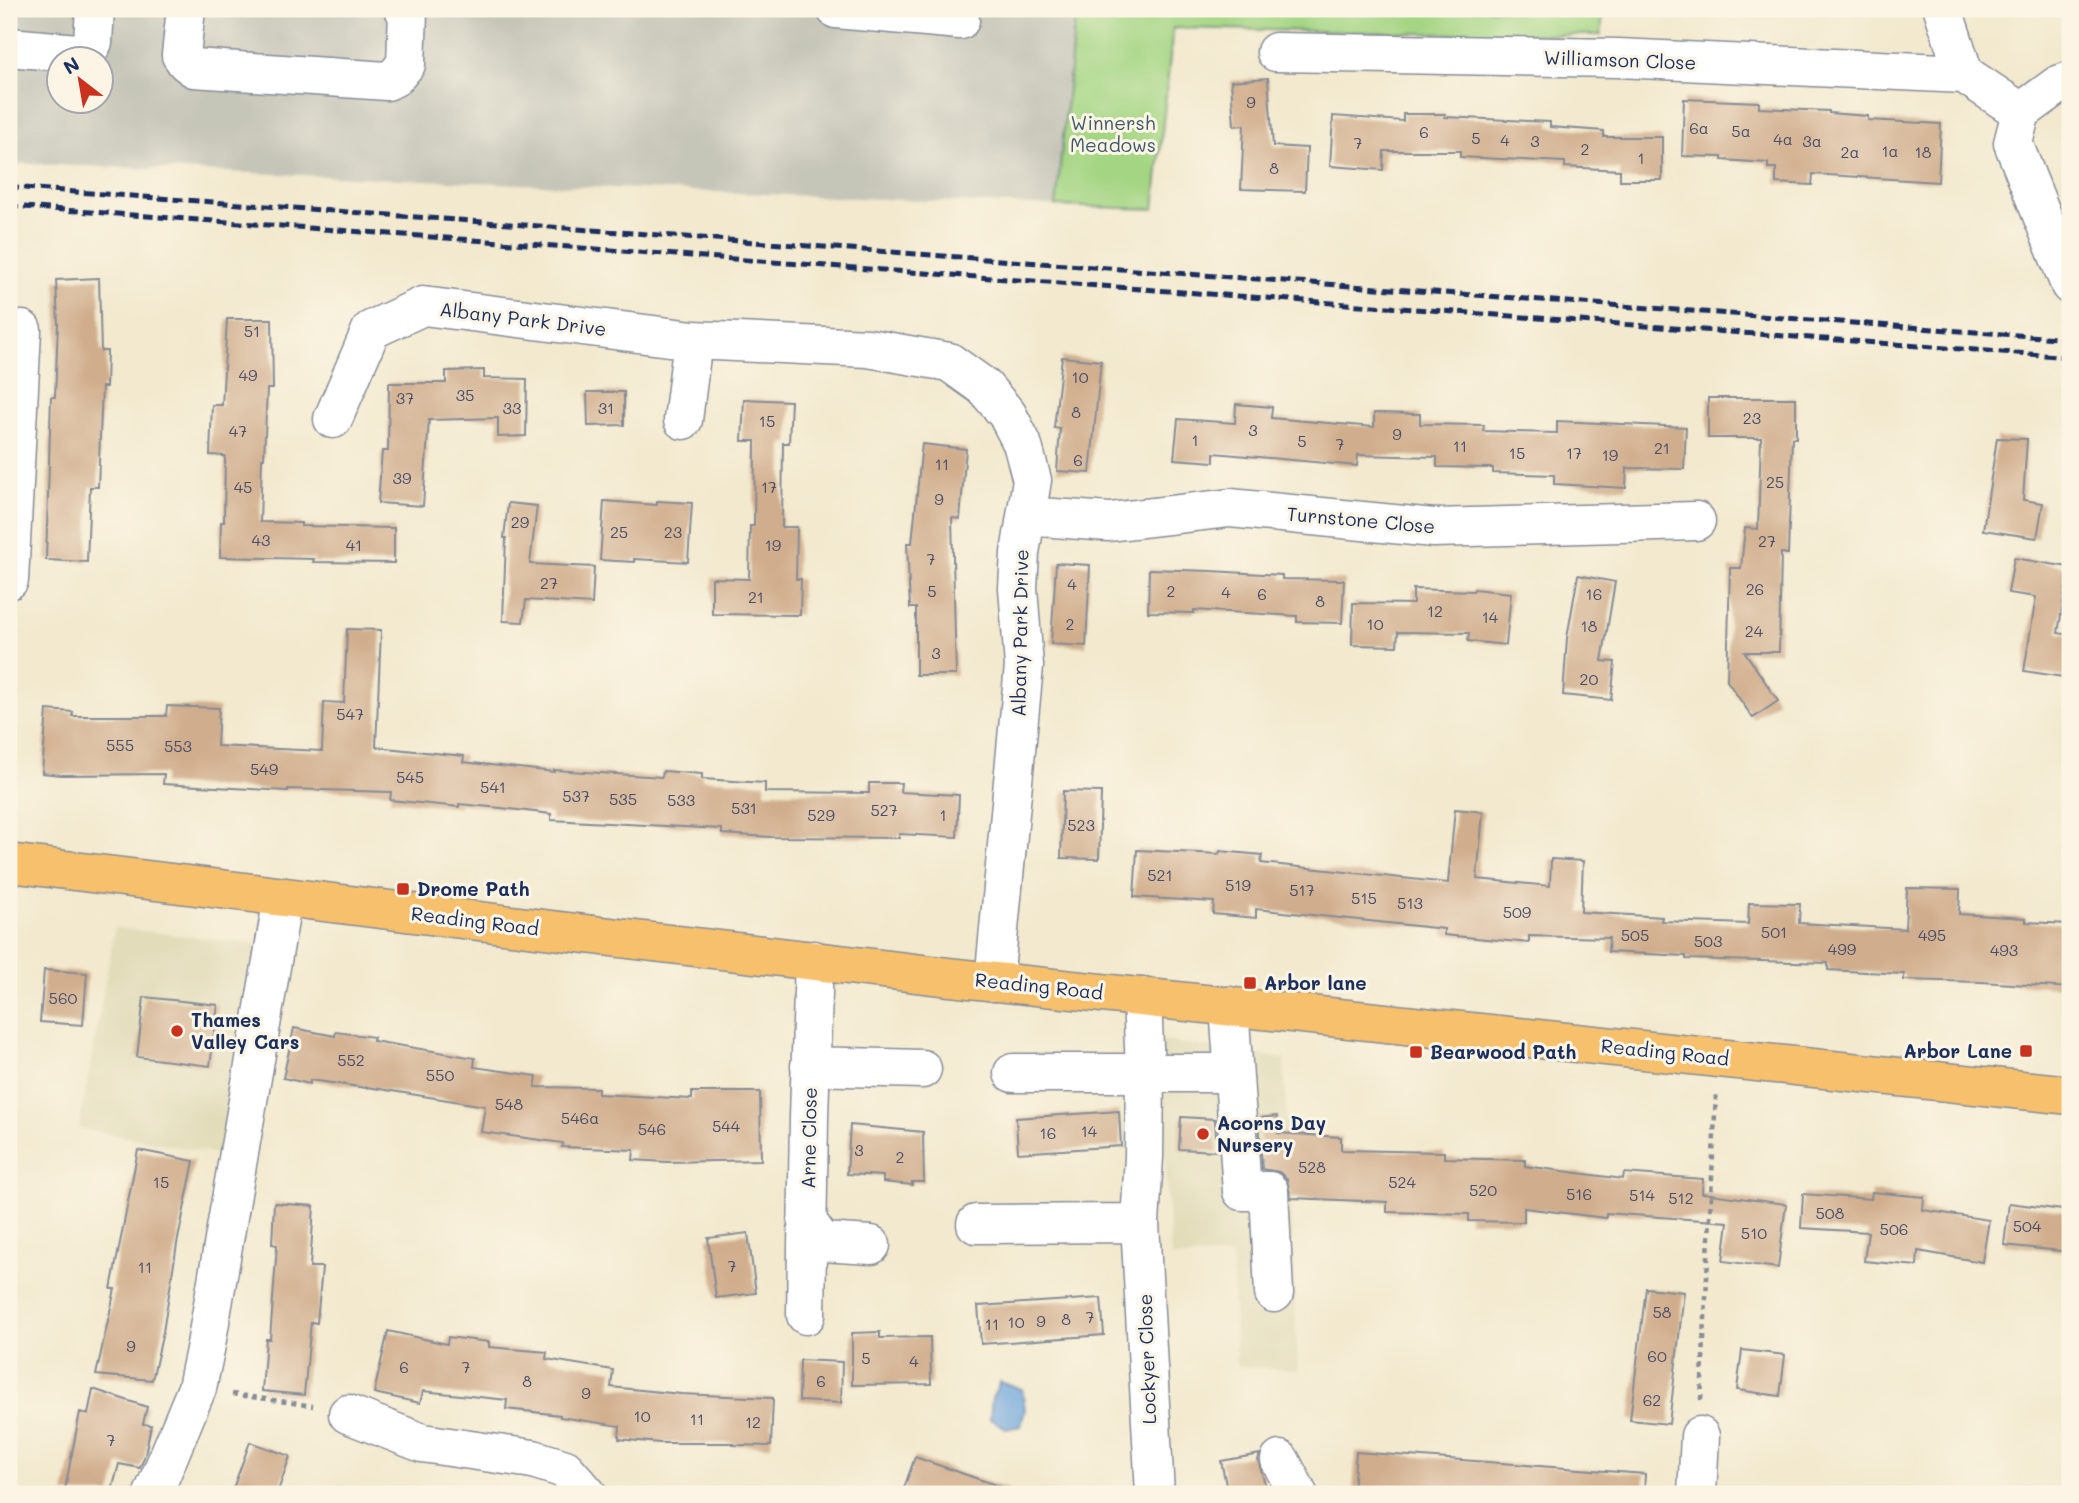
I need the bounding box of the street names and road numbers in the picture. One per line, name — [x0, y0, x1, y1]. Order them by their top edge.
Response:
street label: Williamson Close — [1543, 44, 1697, 75]
street label: Albany Park Drive — [438, 296, 608, 341]
street label: Turnstone Close — [1286, 501, 1436, 538]
street label: Albany Park Drive — [1006, 549, 1033, 717]
street label: Reading Road — [410, 900, 540, 941]
street label: Reading Road — [974, 966, 1104, 1005]
street label: Reading Road — [1600, 1032, 1730, 1071]
street label: Arne Close — [795, 1087, 822, 1189]
street label: Lockyer Close — [1132, 1293, 1161, 1425]

